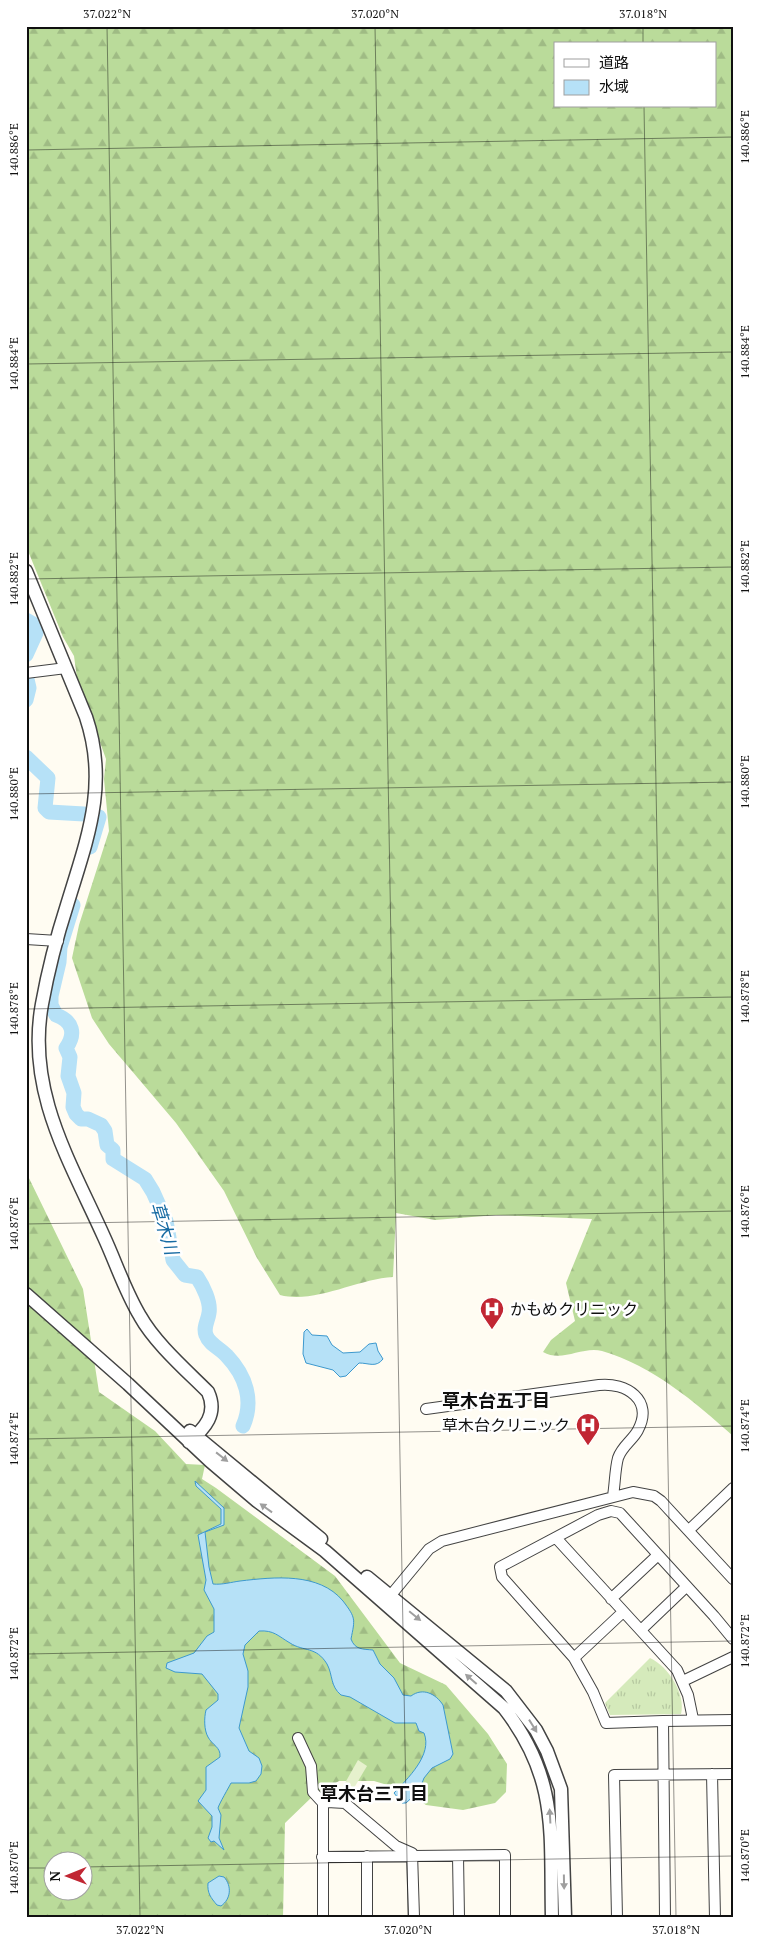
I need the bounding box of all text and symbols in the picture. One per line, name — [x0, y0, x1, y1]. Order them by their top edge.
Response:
text: 37.022°N — [83, 6, 131, 21]
text: 37.020°N — [351, 6, 399, 21]
text: 37.018°N — [619, 6, 667, 21]
legend — [554, 42, 716, 108]
text: 道路 — [599, 52, 629, 72]
text: 水域 — [599, 76, 629, 96]
text: 140.886°E — [737, 110, 752, 164]
text: 140.886°E — [6, 123, 21, 177]
text: 140.884°E — [737, 325, 752, 379]
text: 140.884°E — [6, 337, 21, 391]
text: 140.882°E — [737, 540, 752, 594]
text: 140.882°E — [6, 552, 21, 606]
text: 140.880°E — [737, 755, 752, 809]
text: 140.880°E — [6, 767, 21, 821]
text: 140.878°E — [737, 970, 752, 1024]
text: 140.878°E — [6, 982, 21, 1036]
text: 140.876°E — [737, 1185, 752, 1239]
text: 140.876°E — [6, 1197, 21, 1251]
water label: 草木川 — [146, 1199, 185, 1259]
hospital icon: かもめクリニック — [479, 1296, 505, 1330]
place label: かもめクリニック — [510, 1298, 638, 1320]
district label: 草木台五丁目 — [442, 1388, 550, 1412]
text: 140.874°E — [737, 1399, 752, 1453]
text: 140.874°E — [6, 1412, 21, 1466]
hospital icon: 草木台クリニック — [575, 1412, 601, 1446]
place label: 草木台クリニック — [442, 1414, 570, 1436]
one-way arrow — [215, 1452, 229, 1462]
one-way arrow — [259, 1503, 273, 1513]
one-way arrow — [408, 1611, 421, 1622]
text: 140.872°E — [737, 1614, 752, 1668]
text: 140.872°E — [6, 1627, 21, 1681]
one-way arrow — [465, 1674, 477, 1685]
one-way arrow — [528, 1720, 538, 1733]
district label: 草木台三丁目 — [320, 1781, 428, 1805]
one-way arrow — [545, 1807, 553, 1823]
text: 140.870°E — [737, 1829, 752, 1883]
text: 140.870°E — [6, 1841, 21, 1895]
north arrow — [42, 1850, 92, 1900]
text: N — [45, 1870, 64, 1882]
one-way arrow — [560, 1875, 568, 1891]
text: 37.022°N — [116, 1922, 164, 1937]
text: 37.020°N — [384, 1922, 432, 1937]
text: 37.018°N — [652, 1922, 700, 1937]

